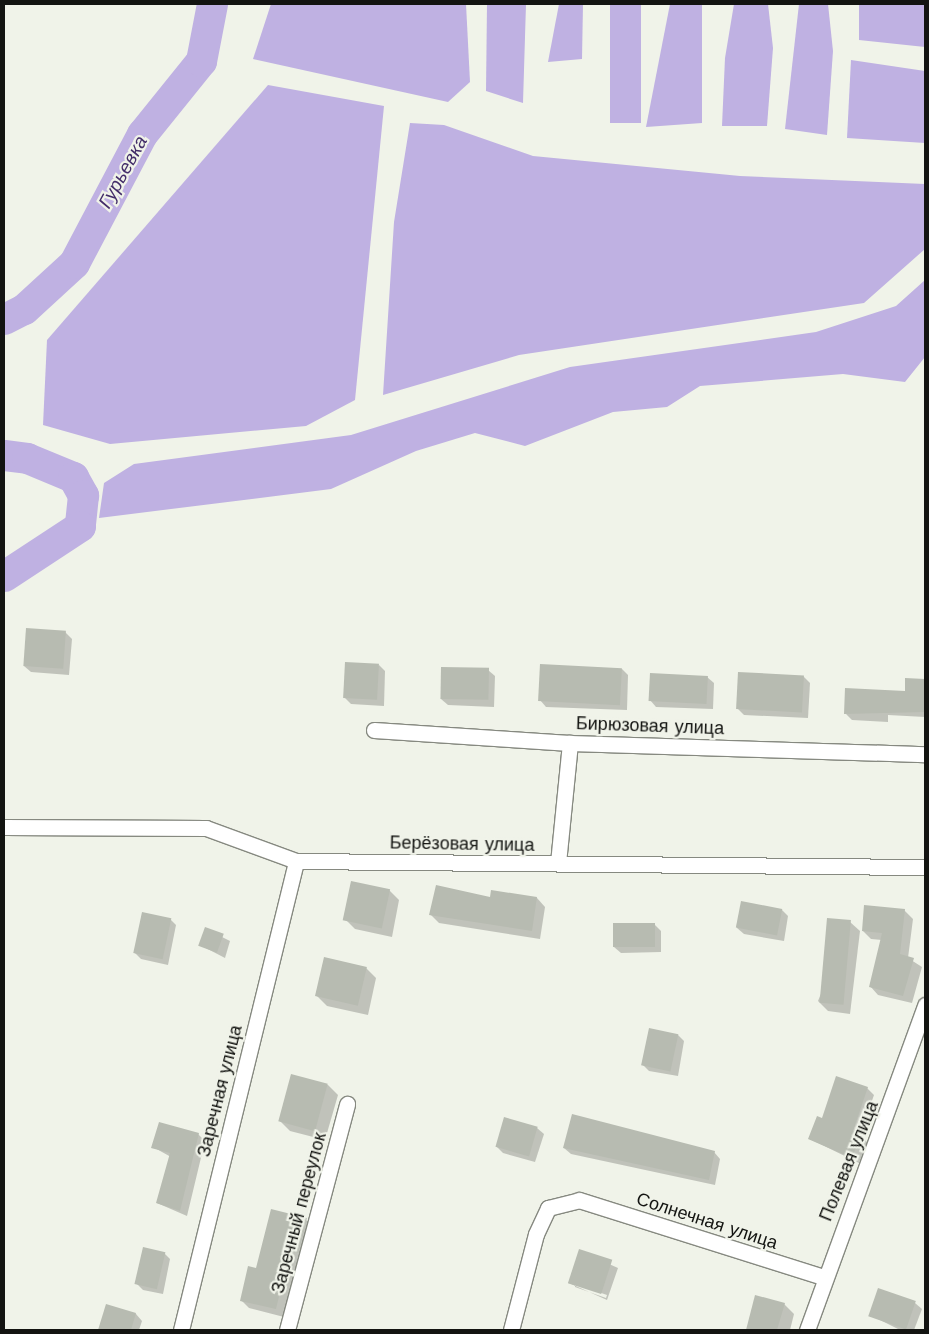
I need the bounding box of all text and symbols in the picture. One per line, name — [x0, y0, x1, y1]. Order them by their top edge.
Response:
water label: Гурьевка — [94, 132, 152, 212]
street label: Бирюзовая улица — [576, 713, 724, 739]
street label: Берёзовая улица — [390, 832, 534, 856]
street label: Заречная улица — [193, 1023, 247, 1159]
street label: Полевая улица — [815, 1098, 883, 1224]
street label: Заречный переулок — [267, 1130, 331, 1296]
street label: Солнечная улица — [634, 1188, 780, 1254]

